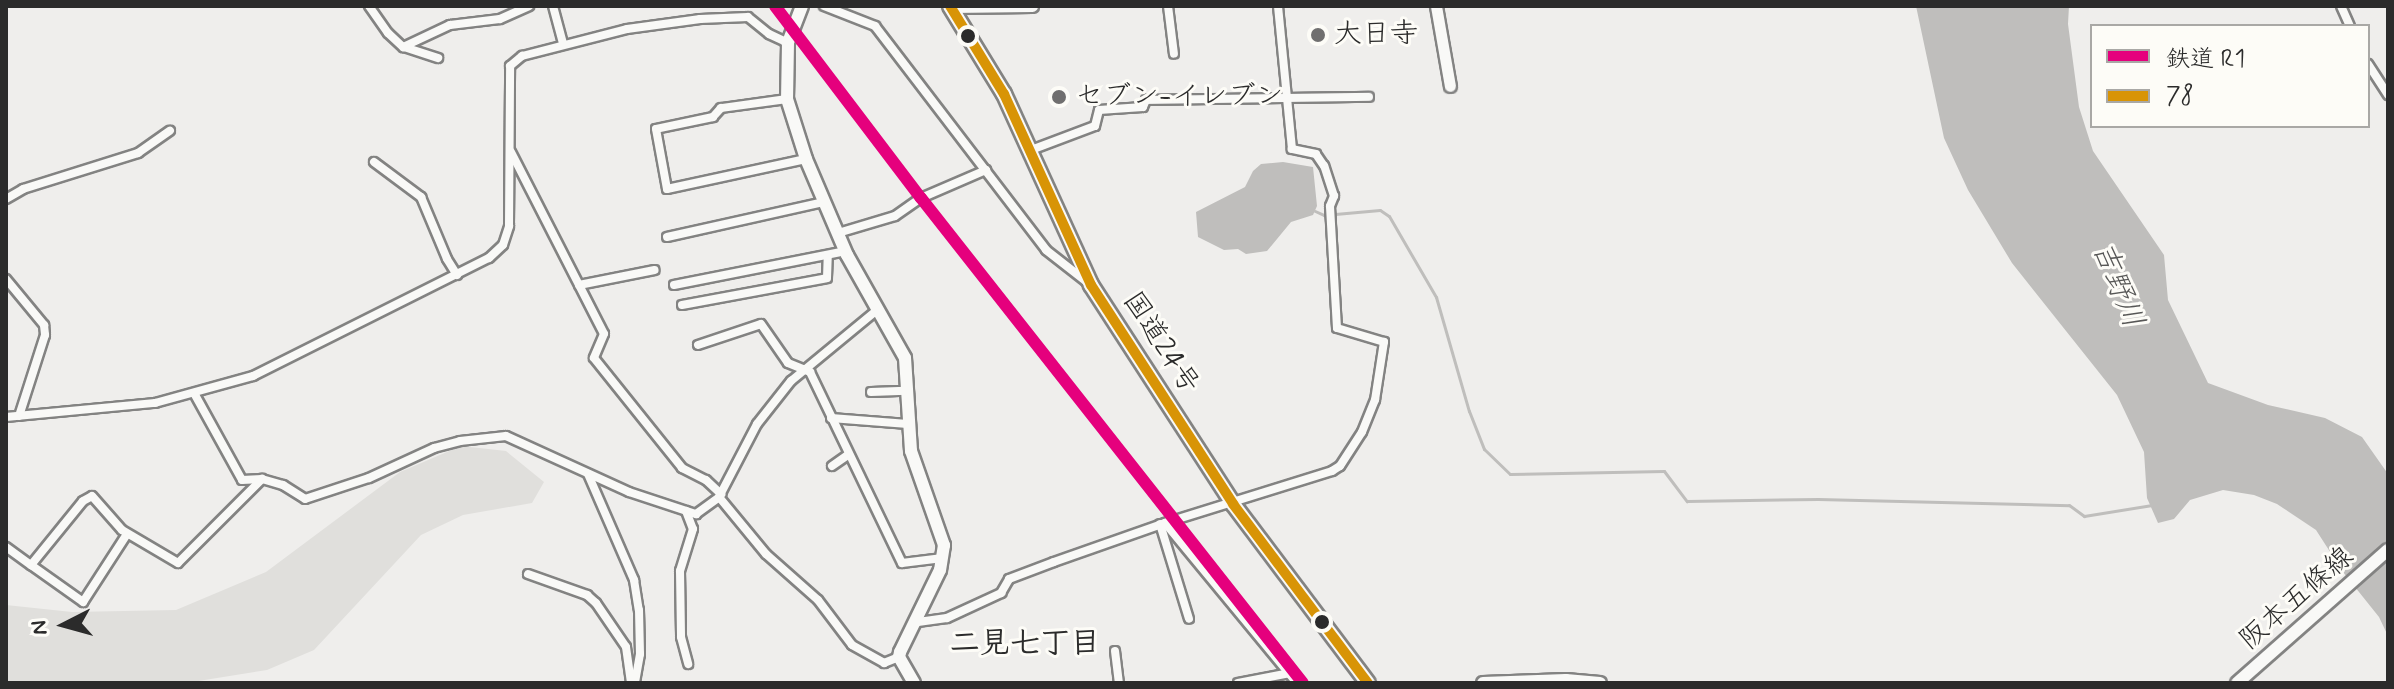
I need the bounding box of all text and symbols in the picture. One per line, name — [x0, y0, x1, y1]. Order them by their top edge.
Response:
place label: 大日寺 — [1334, 18, 1418, 52]
legend — [2090, 24, 2370, 128]
marker: 大日寺 — [1309, 26, 1327, 44]
unlabelled marker — [960, 28, 976, 44]
text: 鉄道 R1 — [2166, 44, 2245, 75]
place label: セブン-イレブン — [1075, 80, 1284, 114]
text: 78 — [2166, 81, 2194, 112]
marker: セブン-イレブン — [1050, 88, 1068, 106]
water label: 吉野川 — [2083, 237, 2151, 333]
street label: 国道24号 — [1115, 286, 1205, 400]
street label: 阪本五條線 — [2233, 540, 2361, 658]
north arrow — [24, 585, 104, 665]
unlabelled marker — [1314, 614, 1330, 630]
text: N — [25, 619, 55, 636]
district label: 二見七丁目 — [950, 626, 1100, 662]

